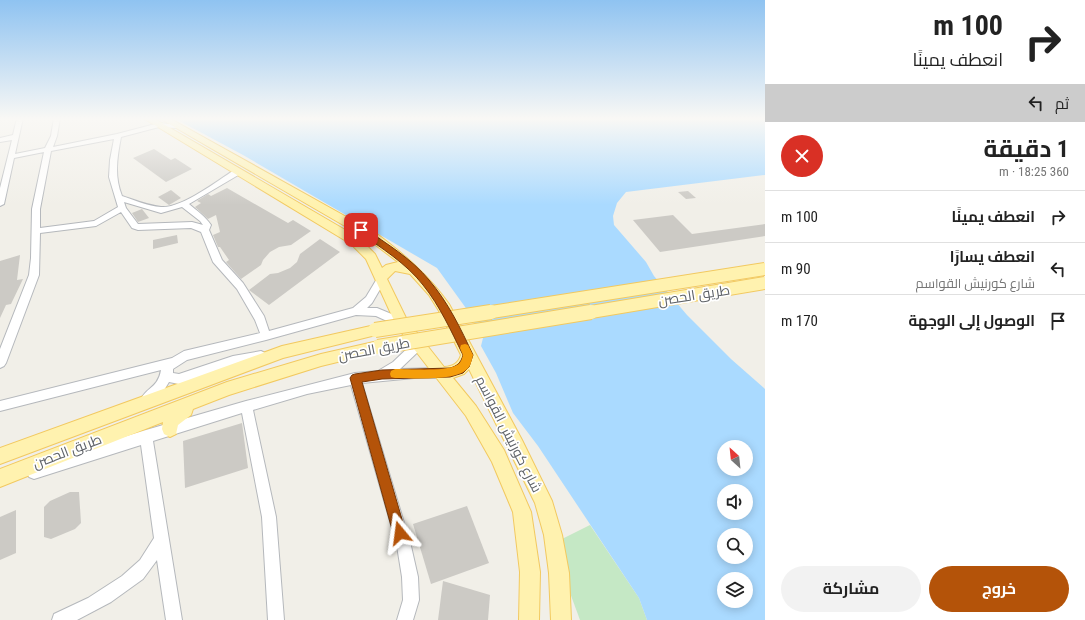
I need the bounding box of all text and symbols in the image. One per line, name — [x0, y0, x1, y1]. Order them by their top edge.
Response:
text: 100 m — [933, 9, 1003, 42]
icon: right — [1017, 16, 1069, 68]
text: انعطف يمينًا — [912, 49, 1003, 70]
icon: left — [1025, 92, 1047, 114]
text: ثم — [1055, 95, 1069, 113]
button: close — [781, 135, 823, 177]
text: 1 دقيقة — [983, 135, 1069, 163]
text: 360 m · 18:25 — [999, 164, 1069, 179]
icon: right — [1047, 206, 1069, 228]
text: 100 m — [781, 208, 818, 226]
text: انعطف يمينًا — [952, 208, 1035, 226]
pin — [344, 213, 378, 247]
icon: arrive — [350, 219, 372, 241]
text: انعطف يسارًا — [950, 248, 1035, 266]
icon: left — [1047, 258, 1069, 280]
text: 90 m — [781, 260, 811, 278]
text: شارع كورنيش القواسم — [916, 276, 1035, 291]
street label: طريق الحصن — [657, 281, 731, 310]
icon: arrive — [1047, 310, 1069, 332]
text: 170 m — [781, 312, 818, 330]
text: الوصول إلى الوجهة — [909, 312, 1035, 330]
street label: طريق الحصن — [337, 334, 411, 365]
street label: شارع كورنيش القواسم — [471, 373, 545, 496]
street label: طريق الحصن — [30, 431, 104, 472]
north arrow — [717, 440, 753, 476]
map controls — [717, 440, 753, 608]
button: sound — [717, 484, 753, 520]
position arrow — [379, 512, 421, 554]
button: search — [717, 528, 753, 564]
button: مشاركة — [781, 566, 921, 612]
button: خروج — [929, 566, 1069, 612]
button: layers — [717, 572, 753, 608]

